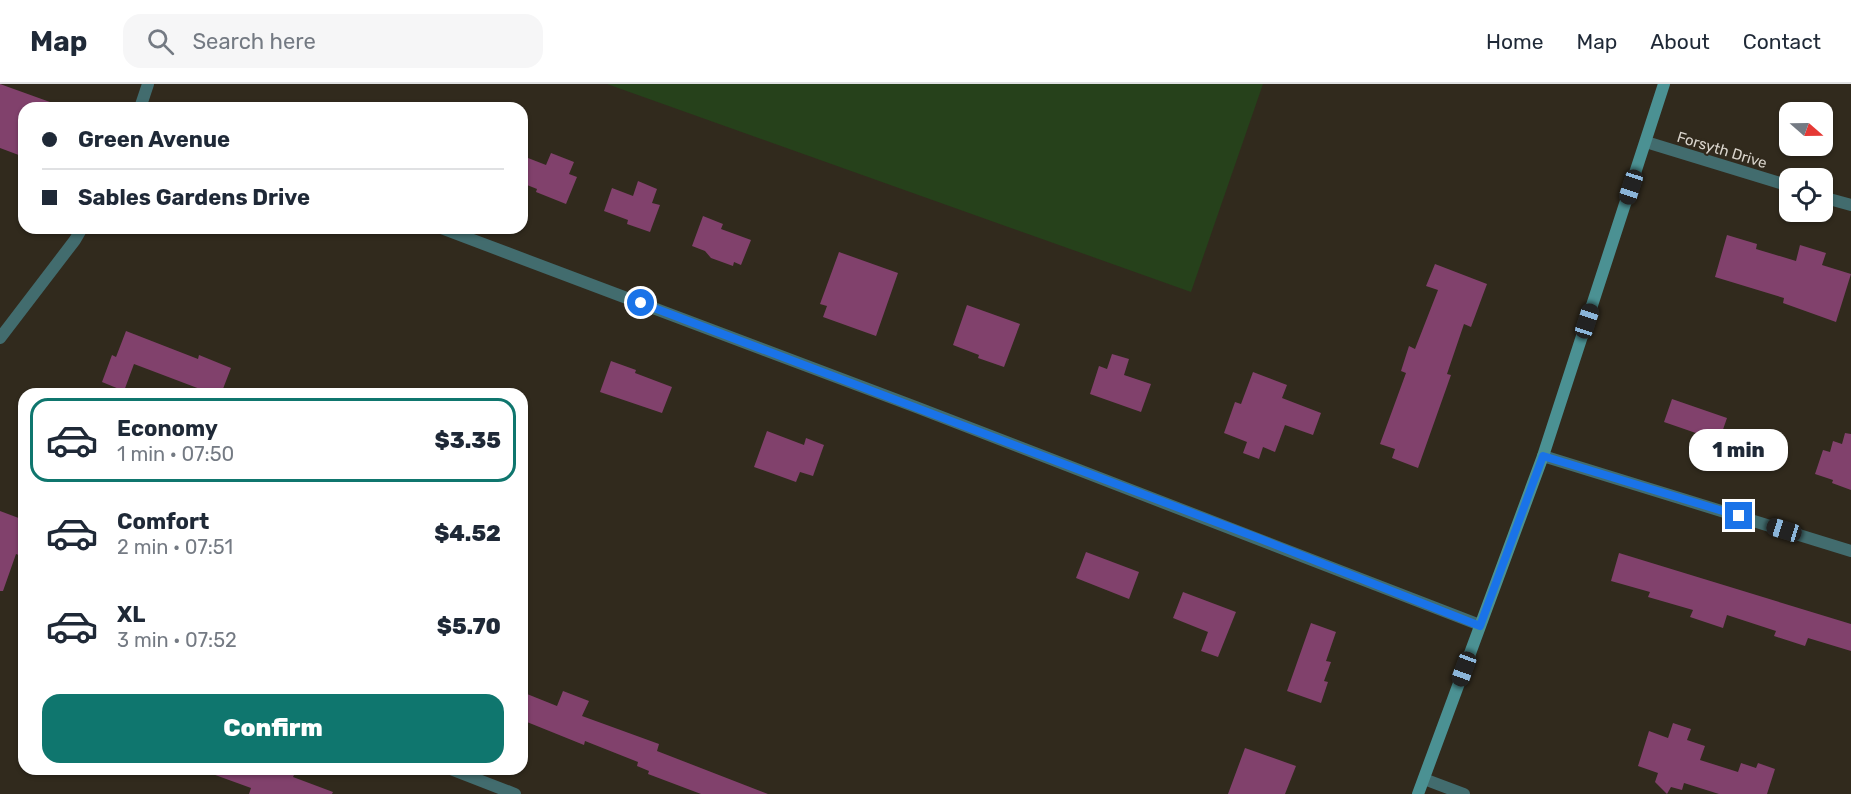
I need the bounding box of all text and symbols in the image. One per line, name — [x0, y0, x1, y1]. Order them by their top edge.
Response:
search box — [123, 14, 543, 68]
text: Map — [30, 25, 87, 58]
icon: search — [144, 25, 177, 58]
text: Search here — [192, 28, 316, 55]
text: Home — [1486, 29, 1543, 54]
text: Map — [1576, 29, 1617, 54]
text: About — [1650, 29, 1710, 54]
text: Contact — [1743, 29, 1821, 54]
north arrow — [1779, 102, 1833, 156]
map controls — [1779, 102, 1833, 222]
text: Green Avenue — [78, 126, 230, 153]
street label: Forsyth Drive — [1675, 128, 1769, 172]
car — [1617, 167, 1645, 207]
button: locate — [1779, 168, 1833, 222]
text: Sables Gardens Drive — [78, 184, 310, 211]
route start — [627, 289, 654, 316]
car — [1573, 301, 1601, 341]
icon: car — [45, 413, 99, 467]
text: Economy — [117, 415, 218, 442]
text: $3.35 — [434, 427, 501, 454]
callout: 1 min — [1690, 429, 1788, 471]
text: 1 min — [1712, 438, 1765, 462]
text: 1 min · 07:50 — [117, 442, 234, 466]
route end — [1725, 502, 1752, 529]
icon: car — [45, 506, 99, 560]
text: Comfort — [117, 508, 209, 535]
car — [1764, 516, 1804, 544]
text: $4.52 — [434, 520, 501, 547]
text: 2 min · 07:51 — [117, 535, 233, 559]
icon: car — [45, 599, 99, 653]
text: XL — [117, 601, 145, 628]
text: $5.70 — [437, 613, 501, 640]
text: 3 min · 07:52 — [117, 628, 237, 652]
car — [1449, 649, 1479, 689]
button: Confirm — [42, 694, 504, 763]

